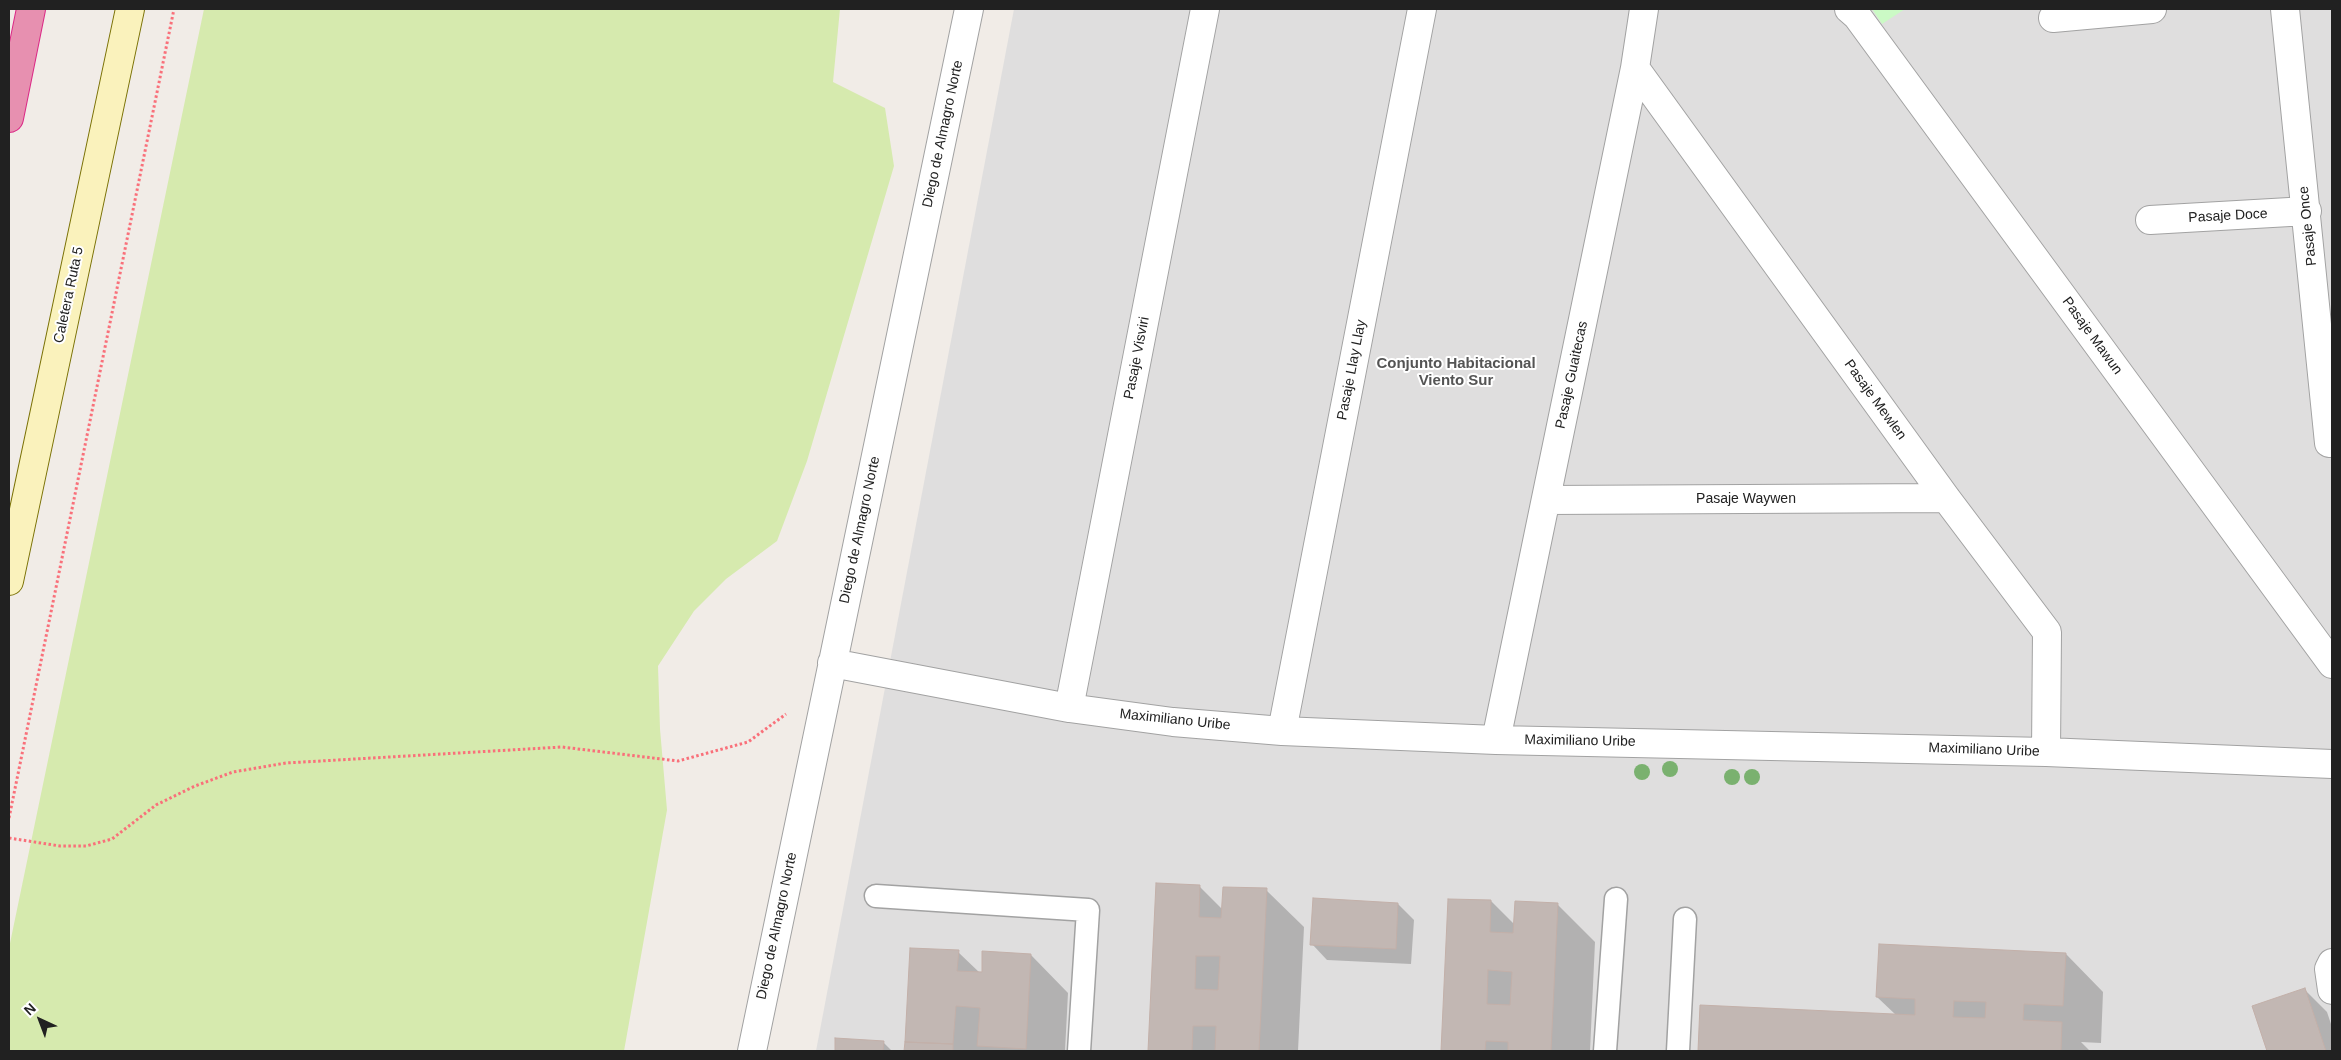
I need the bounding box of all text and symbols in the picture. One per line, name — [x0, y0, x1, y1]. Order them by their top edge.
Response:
street label: Diego de Almagro Norte — [919, 59, 967, 209]
street label: Pasaje Once — [2295, 185, 2321, 267]
street label: Pasaje Doce — [2188, 206, 2268, 226]
street label: Caletera Ruta 5 — [51, 245, 87, 345]
street label: Pasaje Mawun — [2058, 294, 2126, 378]
street label: Pasaje Visviri — [1121, 315, 1153, 401]
street label: Pasaje Llay Llay — [1334, 318, 1370, 422]
street label: Pasaje Guaitecas — [1552, 320, 1592, 430]
district label: Conjunto Habitacional Viento Sur — [1376, 355, 1536, 390]
street label: Pasaje Mewlen — [1840, 357, 1910, 443]
street label: Diego de Almagro Norte — [836, 455, 884, 605]
street label: Pasaje Waywen — [1696, 491, 1796, 507]
street label: Maximiliano Uribe — [1119, 706, 1231, 734]
street label: Maximiliano Uribe — [1524, 732, 1636, 750]
street label: Maximiliano Uribe — [1928, 740, 2040, 760]
street label: Diego de Almagro Norte — [753, 851, 801, 1001]
north arrow — [15, 995, 65, 1045]
text: N — [21, 1000, 39, 1018]

